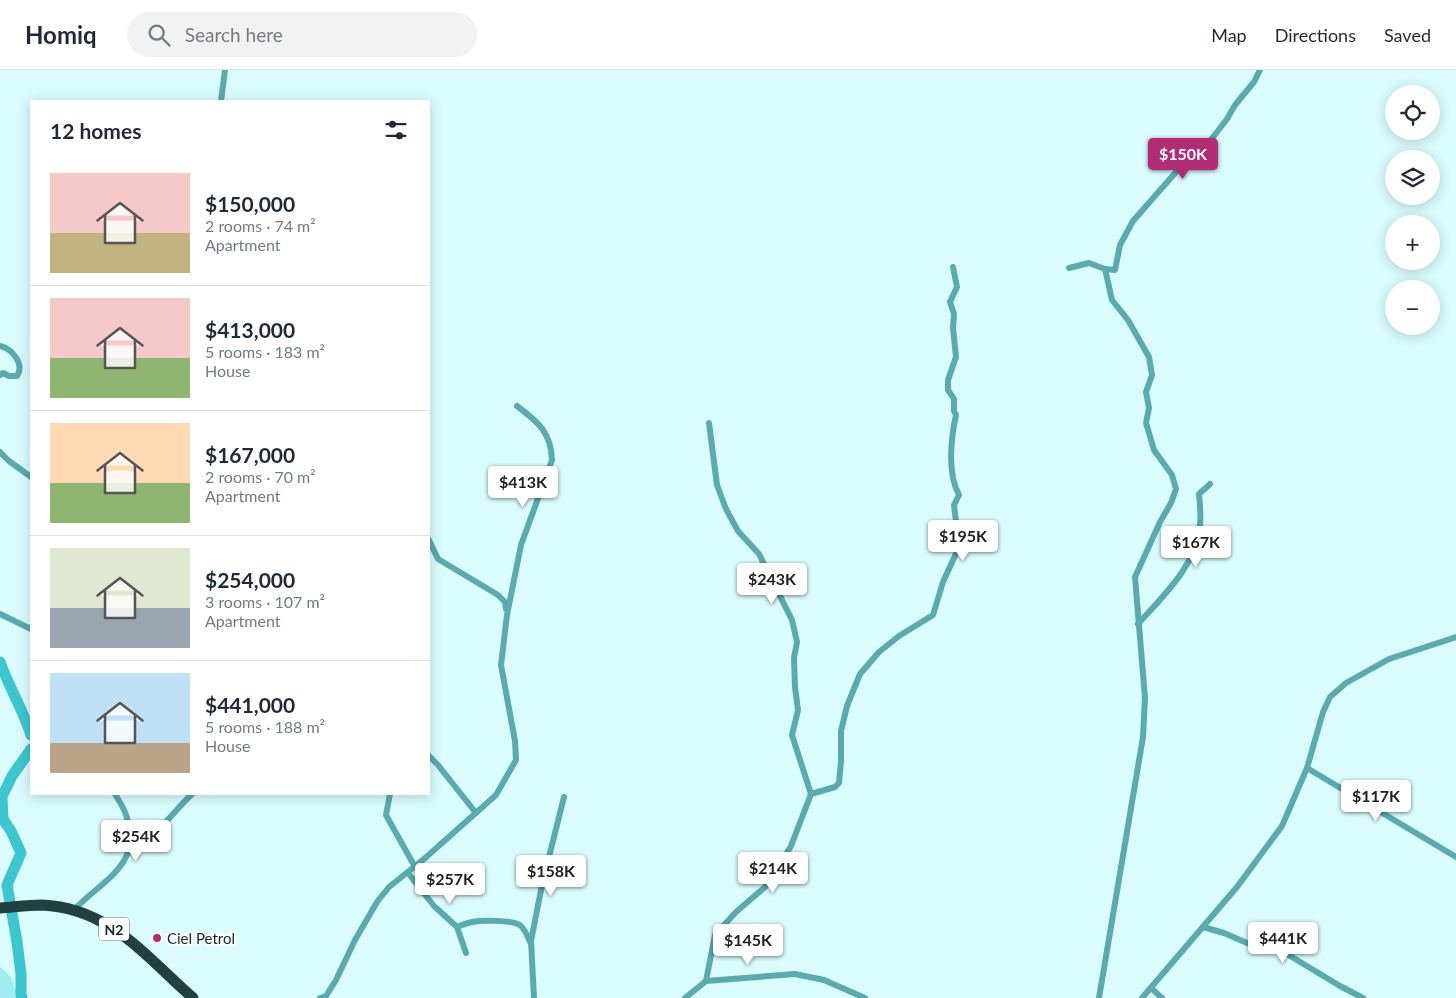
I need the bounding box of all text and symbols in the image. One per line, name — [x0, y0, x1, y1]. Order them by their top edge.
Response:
search box — [127, 12, 477, 57]
text: Homiq — [25, 20, 97, 49]
icon: search — [145, 21, 173, 49]
text: Search here — [185, 23, 283, 46]
text: Map — [1211, 24, 1247, 46]
text: Directions — [1275, 24, 1356, 46]
text: Saved — [1384, 24, 1431, 46]
map controls — [1385, 85, 1440, 335]
button: locate — [1385, 85, 1440, 140]
icon: filters — [382, 116, 410, 144]
text: 12 homes — [50, 118, 141, 143]
pin: $150K — [1148, 138, 1218, 180]
text: $150K — [1159, 144, 1207, 163]
button: layers — [1385, 150, 1440, 205]
text: $150,000 — [205, 191, 295, 216]
icon: home — [90, 193, 150, 253]
button: + — [1385, 215, 1440, 270]
text: 2 rooms · 74 m² — [205, 216, 316, 235]
text: Apartment — [205, 235, 280, 254]
button: − — [1385, 280, 1440, 335]
text: $413,000 — [205, 317, 295, 342]
icon: home — [90, 318, 150, 378]
text: 5 rooms · 183 m² — [205, 342, 325, 361]
text: House — [205, 361, 250, 380]
text: $167,000 — [205, 442, 295, 467]
icon: home — [90, 443, 150, 503]
pin: $413K — [488, 466, 558, 508]
text: 2 rooms · 70 m² — [205, 467, 316, 486]
text: $413K — [499, 472, 547, 491]
text: Apartment — [205, 486, 280, 505]
pin: $195K — [928, 520, 998, 562]
text: $195K — [939, 526, 987, 545]
pin: $167K — [1161, 526, 1231, 568]
text: $167K — [1172, 532, 1220, 551]
pin: $243K — [737, 562, 807, 605]
text: $254,000 — [205, 567, 295, 592]
icon: home — [90, 568, 150, 628]
text: $243K — [748, 569, 796, 588]
text: 3 rooms · 107 m² — [205, 592, 325, 611]
text: Apartment — [205, 611, 280, 630]
text: $441,000 — [205, 692, 295, 717]
icon: home — [90, 693, 150, 753]
text: 5 rooms · 188 m² — [205, 717, 325, 736]
text: House — [205, 736, 250, 755]
pin: $117K — [1341, 780, 1411, 822]
text: $117K — [1352, 786, 1400, 805]
pin: $254K — [101, 820, 171, 862]
text: $254K — [112, 826, 160, 845]
pin: $214K — [738, 852, 808, 894]
pin: $158K — [516, 854, 586, 897]
text: $214K — [749, 858, 797, 877]
text: $158K — [527, 861, 575, 880]
pin: $257K — [415, 862, 485, 905]
text: $257K — [426, 869, 474, 888]
road number: N2 — [99, 918, 129, 941]
pin: $441K — [1248, 922, 1318, 964]
pin: $145K — [713, 924, 783, 966]
text: $441K — [1259, 928, 1307, 947]
place label: Ciel Petrol — [167, 929, 235, 947]
text: $145K — [724, 930, 772, 949]
marker: Ciel Petrol — [151, 932, 163, 944]

